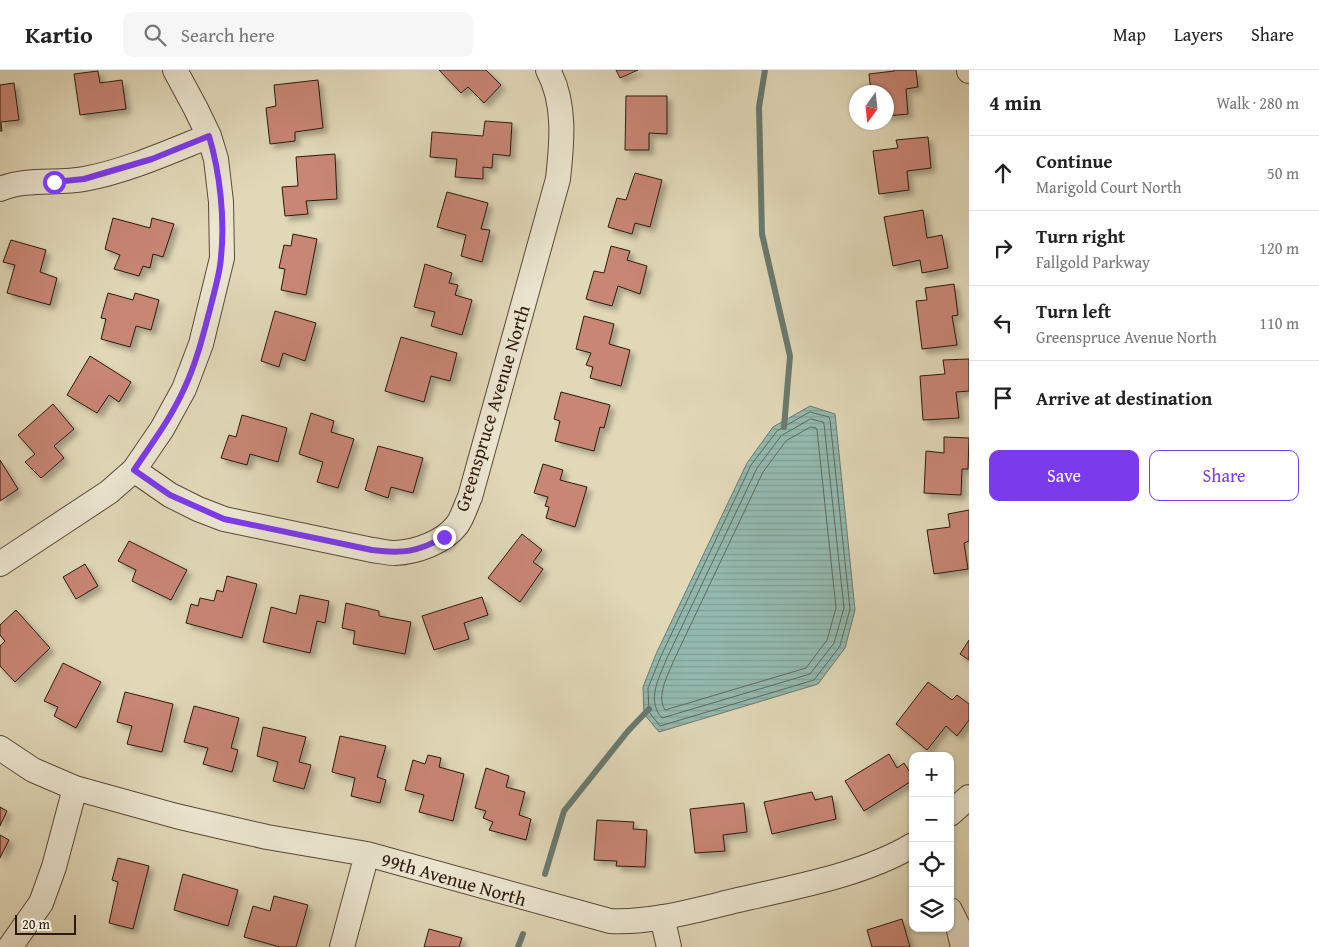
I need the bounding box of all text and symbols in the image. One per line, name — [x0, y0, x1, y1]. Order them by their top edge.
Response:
search box — [123, 12, 473, 57]
text: Kartio — [25, 17, 93, 52]
icon: search — [141, 21, 169, 49]
text: Search here — [181, 21, 275, 49]
text: Map — [1113, 21, 1146, 48]
text: Layers — [1174, 21, 1223, 48]
text: Share — [1251, 21, 1294, 48]
north arrow — [849, 85, 894, 130]
text: 4 min — [989, 87, 1041, 118]
text: Walk · 280 m — [1216, 91, 1299, 115]
text: Continue — [1036, 147, 1113, 175]
icon: ahead — [989, 159, 1017, 187]
text: 50 m — [1267, 161, 1299, 185]
route start — [43, 171, 66, 194]
text: Marigold Court North — [1036, 175, 1182, 199]
text: Turn right — [1036, 222, 1125, 250]
icon: right — [989, 234, 1017, 262]
text: 120 m — [1259, 236, 1299, 260]
text: Fallgold Parkway — [1036, 250, 1150, 274]
text: Turn left — [1036, 297, 1111, 325]
street label: Greenspruce Avenue North — [447, 301, 537, 515]
icon: left — [989, 309, 1017, 337]
text: 110 m — [1259, 311, 1299, 335]
text: Greenspruce Avenue North — [1036, 325, 1217, 349]
icon: arrive — [989, 384, 1017, 412]
text: Arrive at destination — [1036, 384, 1212, 412]
button: Save — [989, 450, 1139, 501]
button: Share — [1149, 450, 1299, 501]
route end — [433, 526, 456, 549]
map controls — [909, 752, 954, 932]
button: + — [909, 752, 954, 797]
button: − — [909, 797, 954, 842]
button: locate — [909, 842, 954, 887]
street label: 99th Avenue North — [378, 845, 530, 913]
button: layers — [909, 887, 954, 932]
scale bar — [15, 912, 76, 935]
text: 20 m — [22, 914, 50, 934]

